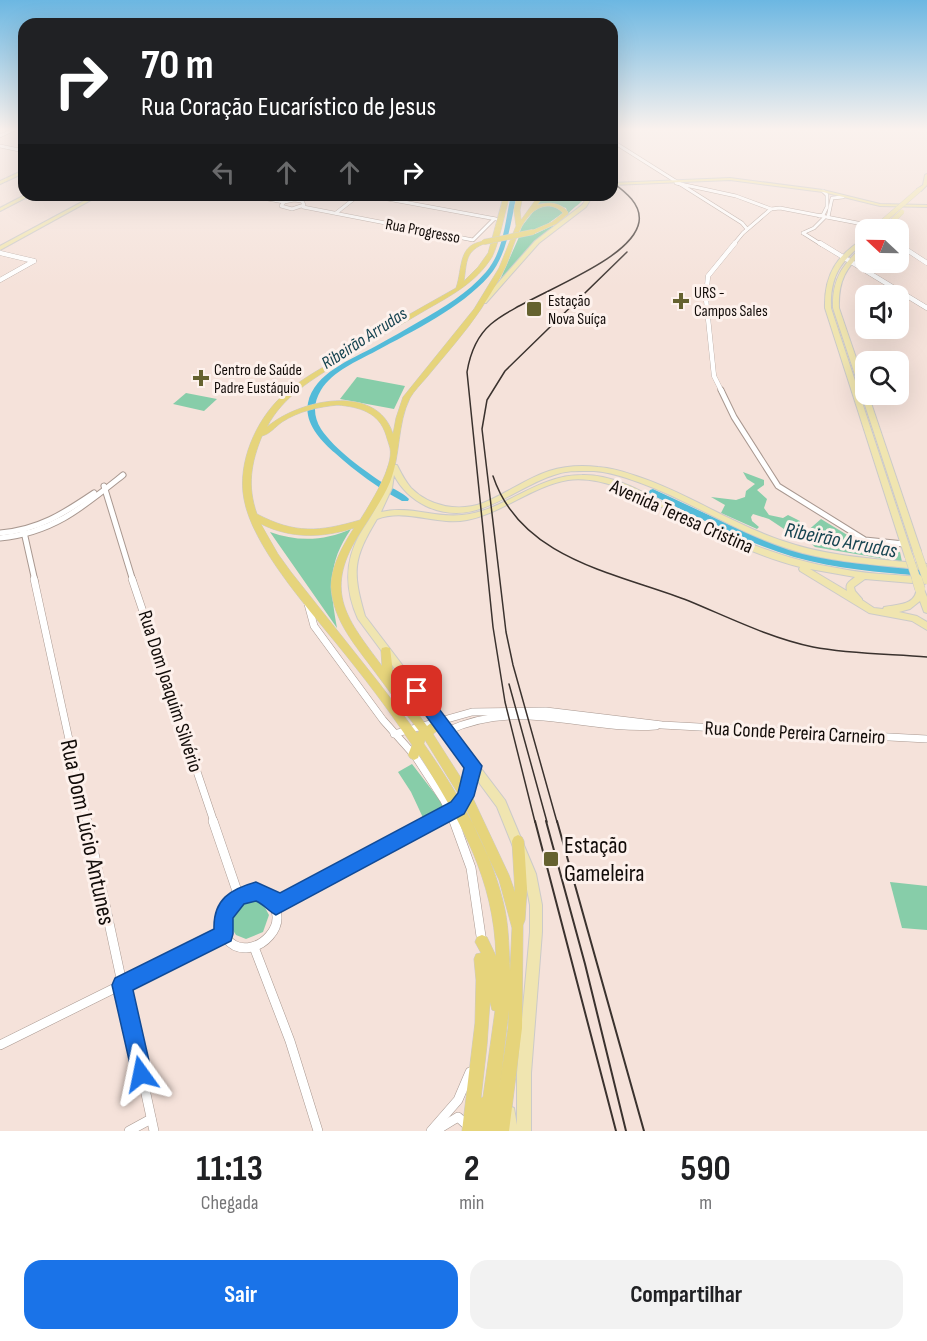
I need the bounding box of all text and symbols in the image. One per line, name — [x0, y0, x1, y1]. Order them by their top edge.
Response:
text: 70 m — [141, 40, 214, 91]
icon: right — [42, 42, 120, 120]
text: Rua Coração Eucarístico de Jesus — [141, 91, 436, 123]
icon: left — [207, 156, 240, 189]
icon: ahead — [270, 156, 303, 189]
icon: ahead — [333, 156, 366, 189]
icon: right — [396, 156, 429, 189]
street label: Rua Progresso — [384, 215, 462, 248]
north arrow — [855, 219, 909, 273]
map controls — [855, 219, 909, 405]
place label: URS - Campos Sales — [694, 284, 768, 321]
button: sound — [855, 285, 909, 339]
place label: Estação Nova Suíça — [548, 292, 606, 329]
marker: URS - Campos Sales — [672, 292, 690, 310]
marker: Estação Nova Suíça — [525, 300, 543, 318]
water label: Ribeirão Arrudas — [318, 303, 411, 374]
button: search — [855, 351, 909, 405]
place label: Centro de Saúde Padre Eustáquio — [214, 361, 302, 398]
marker: Centro de Saúde Padre Eustáquio — [192, 369, 210, 387]
street label: Avenida Teresa Cristina — [605, 474, 757, 559]
water label: Ribeirão Arrudas — [783, 517, 900, 564]
street label: Rua Dom Joaquim Silvério — [133, 607, 208, 775]
pin — [391, 665, 442, 716]
icon: arrive — [400, 674, 433, 707]
street label: Rua Conde Pereira Carneiro — [704, 716, 886, 750]
street label: Rua Dom Lúcio Antunes — [54, 737, 121, 928]
place label: Estação Gameleira — [564, 831, 644, 888]
marker: Estação Gameleira — [542, 850, 560, 868]
position arrow — [109, 1042, 173, 1106]
text: 11:13 — [196, 1148, 263, 1191]
text: 2 — [464, 1148, 480, 1191]
text: 590 — [681, 1148, 731, 1191]
text: Chegada — [201, 1191, 258, 1215]
text: min — [459, 1191, 484, 1215]
text: m — [699, 1191, 712, 1215]
button: Sair — [24, 1260, 458, 1329]
button: Compartilhar — [470, 1260, 903, 1329]

